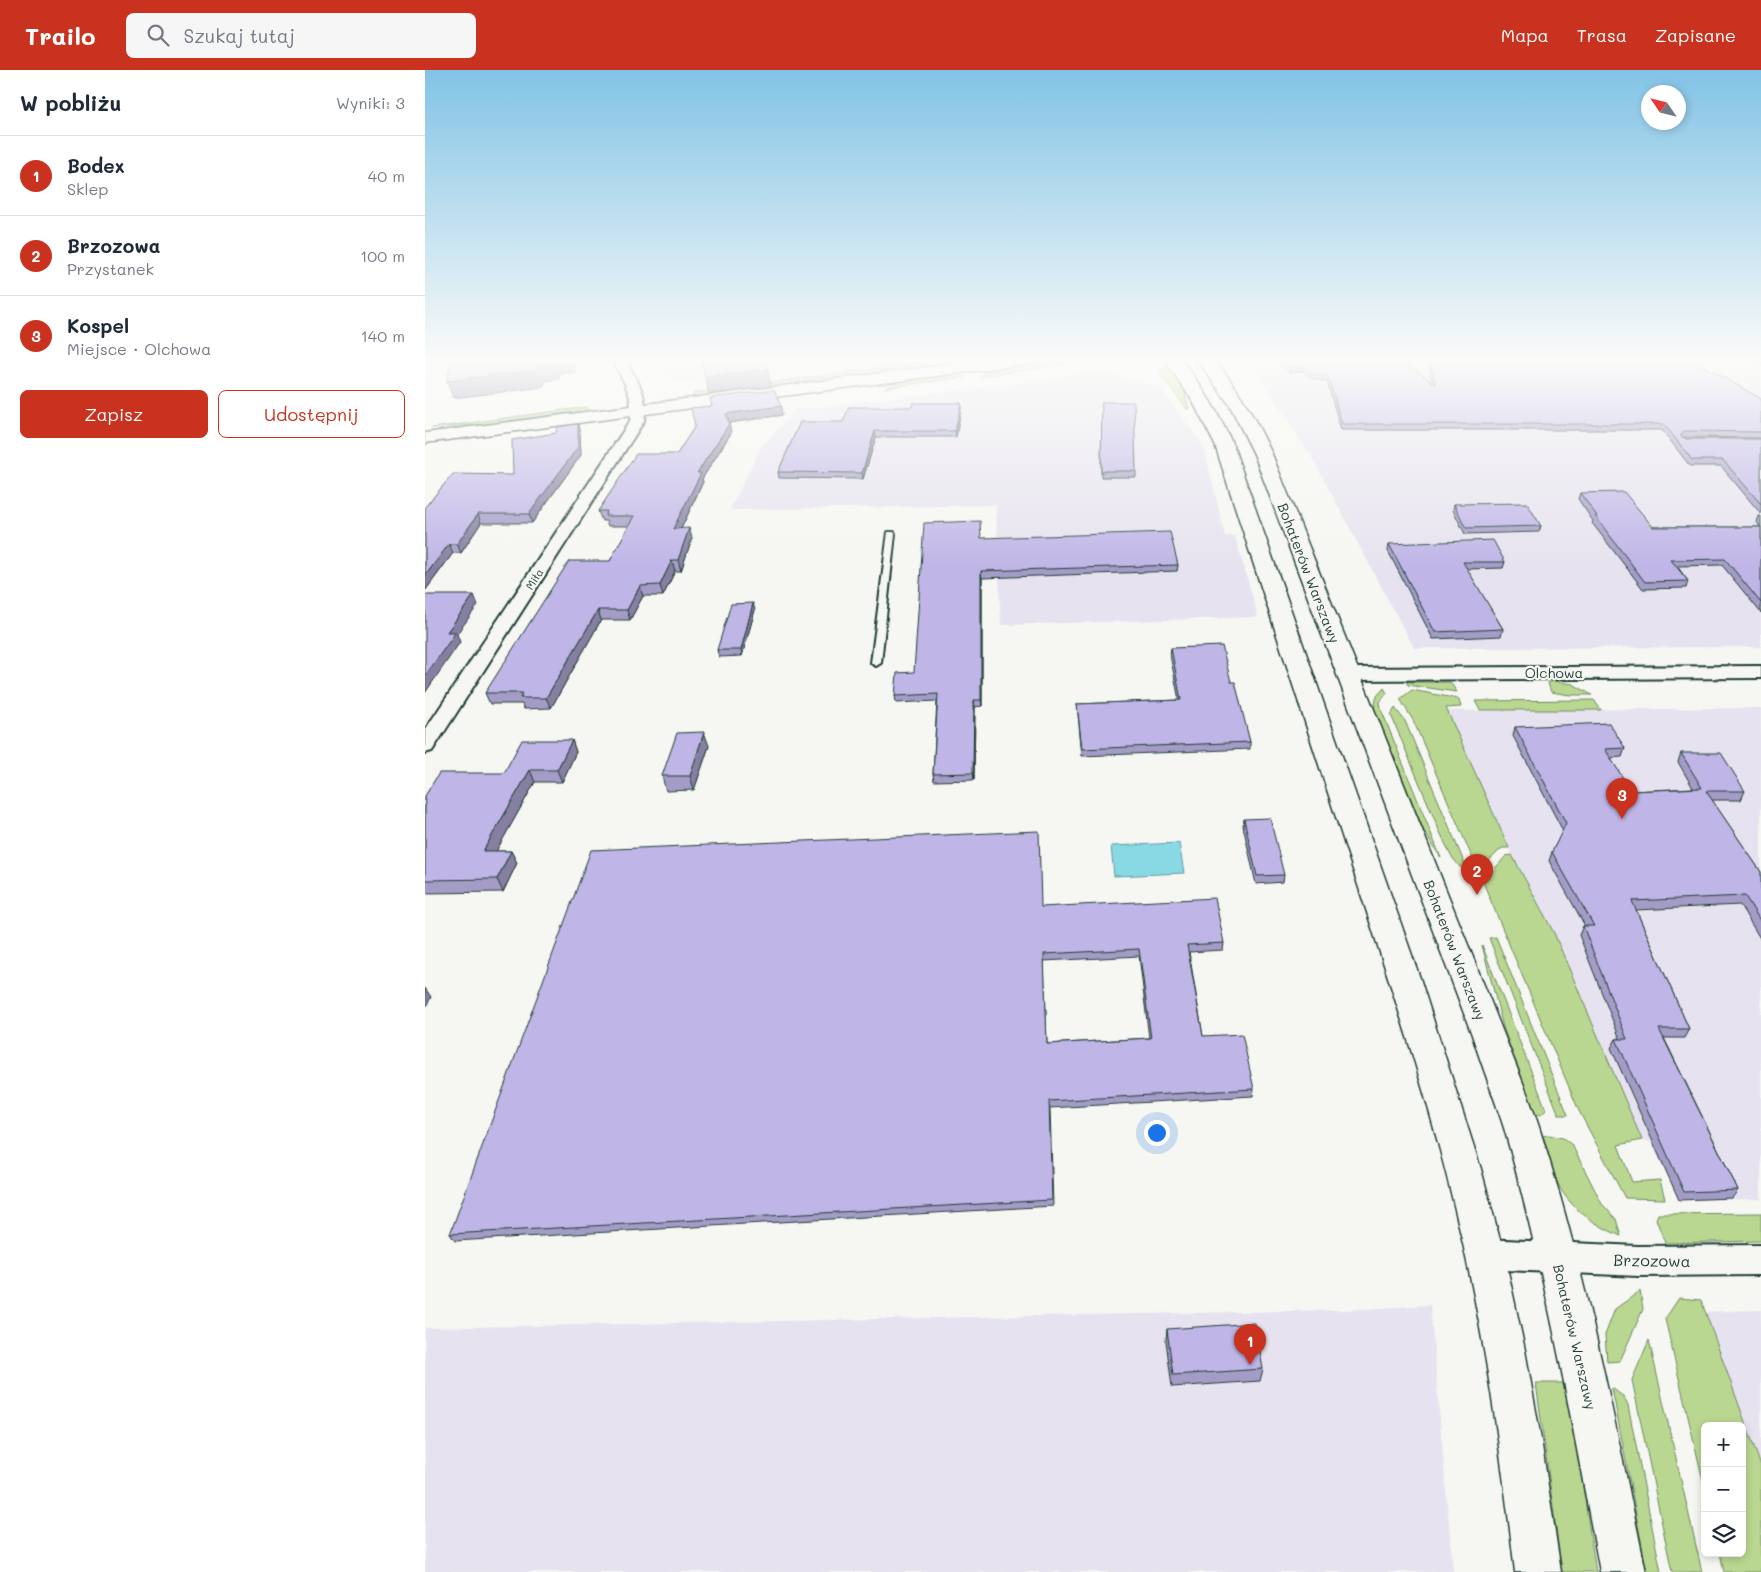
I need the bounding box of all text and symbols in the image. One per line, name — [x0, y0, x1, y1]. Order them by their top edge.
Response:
search box — [126, 13, 476, 58]
text: Trailo — [25, 20, 96, 51]
icon: search — [144, 21, 172, 49]
text: Szukaj tutaj — [184, 23, 295, 48]
text: Mapa — [1501, 23, 1549, 47]
text: Trasa — [1577, 23, 1627, 47]
text: Zapisane — [1655, 23, 1736, 47]
north arrow — [1641, 85, 1686, 130]
text: W pobliżu — [20, 89, 121, 116]
text: Wyniki: 3 — [336, 92, 405, 113]
text: Bodex — [67, 153, 125, 178]
text: 1 — [32, 165, 40, 186]
text: 40 m — [368, 165, 405, 186]
text: Sklep — [67, 178, 108, 199]
text: Brzozowa — [67, 233, 161, 258]
text: 2 — [32, 245, 40, 266]
text: 100 m — [360, 245, 405, 266]
text: Przystanek — [67, 258, 154, 279]
text: Kospel — [67, 313, 129, 338]
text: 3 — [31, 325, 41, 346]
text: 140 m — [361, 325, 405, 346]
text: Miejsce · Olchowa — [67, 338, 211, 359]
button: Zapisz — [20, 390, 208, 438]
button: Udostępnij — [218, 390, 405, 438]
street label: Bohaterów Warszawy — [1273, 500, 1345, 646]
street label: Miła — [522, 565, 546, 592]
street label: Olchowa — [1525, 663, 1583, 682]
pin: 3 — [1606, 778, 1638, 819]
pin: 2 — [1461, 854, 1493, 895]
street label: Bohaterów Warszawy — [1419, 877, 1491, 1023]
your location — [1144, 1120, 1170, 1146]
street label: Brzozowa — [1613, 1249, 1691, 1271]
street label: Bohaterów Warszawy — [1549, 1262, 1601, 1412]
pin: 1 — [1234, 1324, 1266, 1365]
map controls — [1701, 1422, 1746, 1557]
button: + — [1701, 1422, 1746, 1467]
button: − — [1701, 1467, 1746, 1512]
button: layers — [1701, 1512, 1746, 1557]

